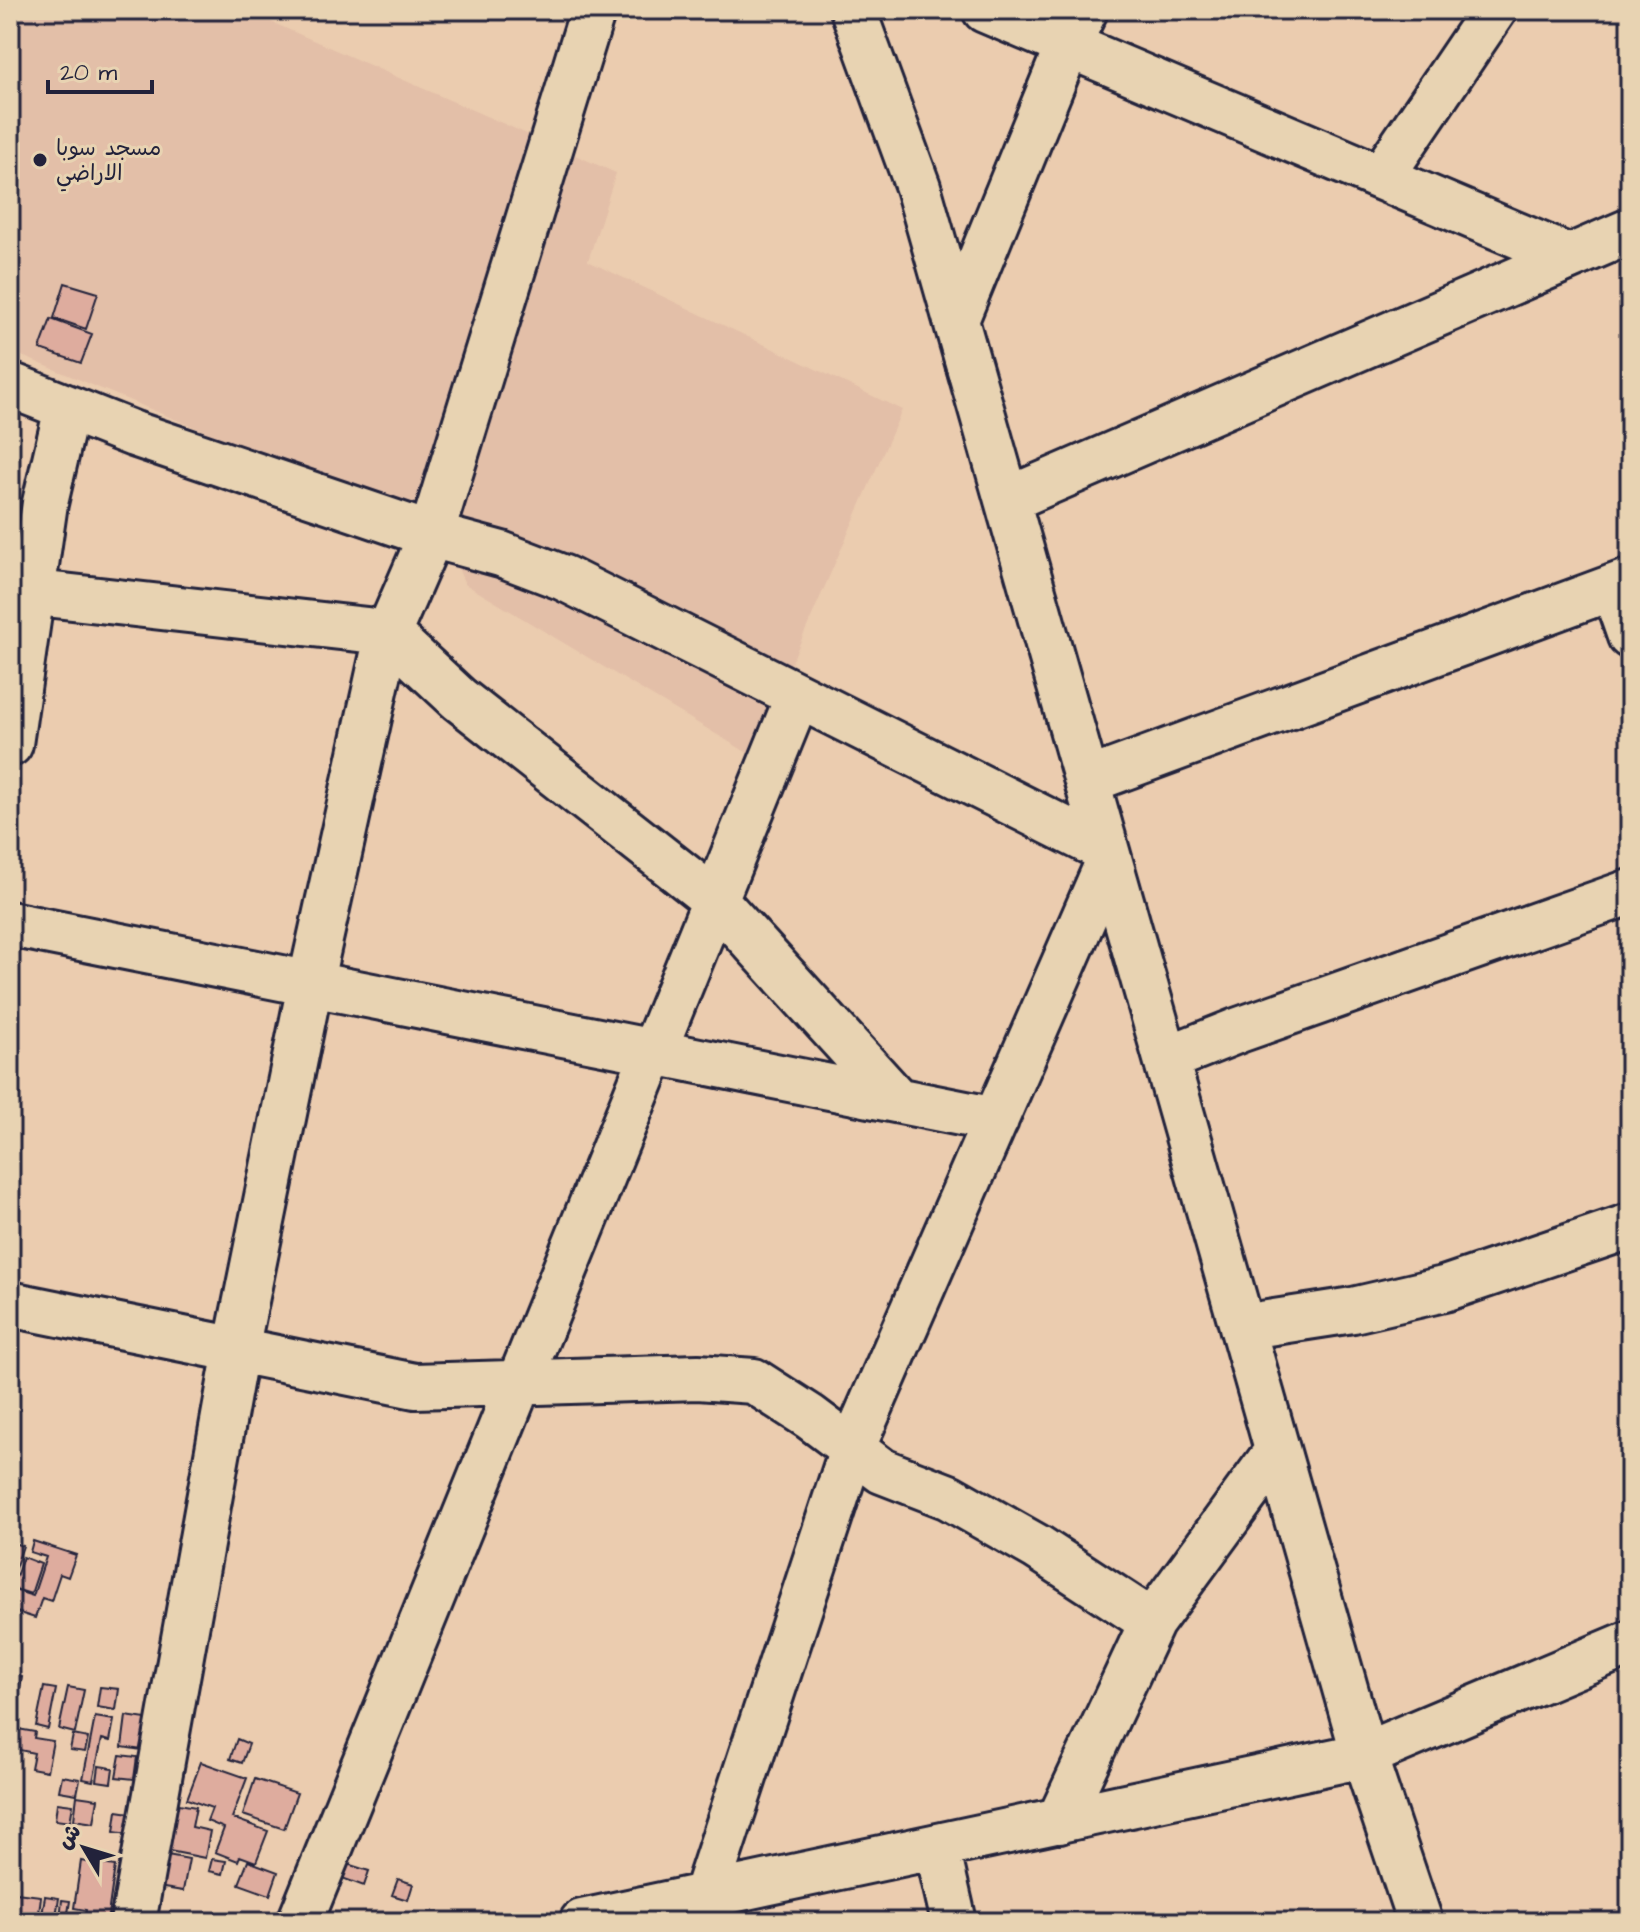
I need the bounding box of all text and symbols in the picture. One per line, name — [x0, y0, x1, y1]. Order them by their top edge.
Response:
scale bar — [48, 44, 152, 94]
text: 20 m — [60, 56, 117, 90]
place label: مسجد سوبا الاراضي — [56, 133, 161, 192]
marker: مسجد سوبا الاراضي — [31, 151, 49, 169]
north arrow — [44, 1808, 124, 1888]
text: ش — [50, 1818, 89, 1856]

